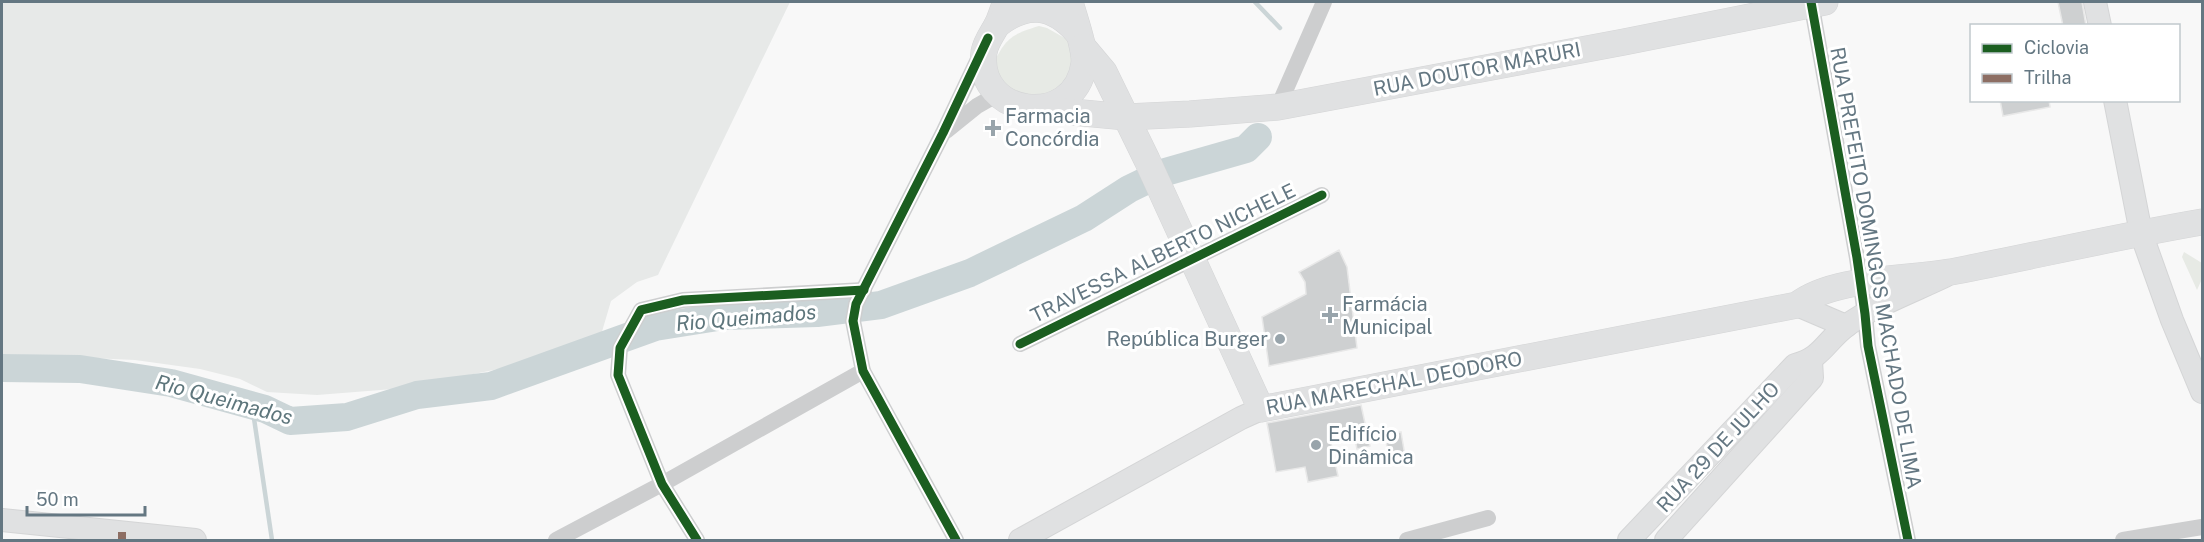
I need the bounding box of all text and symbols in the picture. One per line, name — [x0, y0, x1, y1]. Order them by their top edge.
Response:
legend — [1970, 24, 2180, 102]
street label: RUA DOUTOR MARURI — [1371, 37, 1583, 101]
text: Ciclovia — [2024, 37, 2089, 58]
street label: RUA PREFEITO DOMINGOS MACHADO DE LIMA — [1825, 45, 1927, 491]
text: Trilha — [2024, 67, 2071, 88]
place label: Farmacia Concórdia — [1005, 104, 1099, 151]
marker: Farmacia Concórdia — [986, 121, 1000, 135]
street label: TRAVESSA ALBERTO NICHELE — [1027, 178, 1299, 328]
place label: Farmácia Municipal — [1342, 292, 1433, 339]
water label: Rio Queimados — [675, 299, 817, 336]
marker: Farmácia Municipal — [1323, 308, 1337, 322]
place label: República Burger — [1106, 327, 1268, 351]
marker: República Burger — [1273, 332, 1287, 346]
street label: RUA MARECHAL DEODORO — [1264, 346, 1524, 420]
water label: Rio Queimados — [153, 369, 295, 430]
street label: RUA 29 DE JULHO — [1651, 377, 1785, 517]
place label: Edifício Dinâmica — [1328, 422, 1414, 469]
marker: Edifício Dinâmica — [1309, 438, 1323, 452]
scale bar — [27, 479, 146, 517]
text: 50 m — [36, 489, 79, 510]

